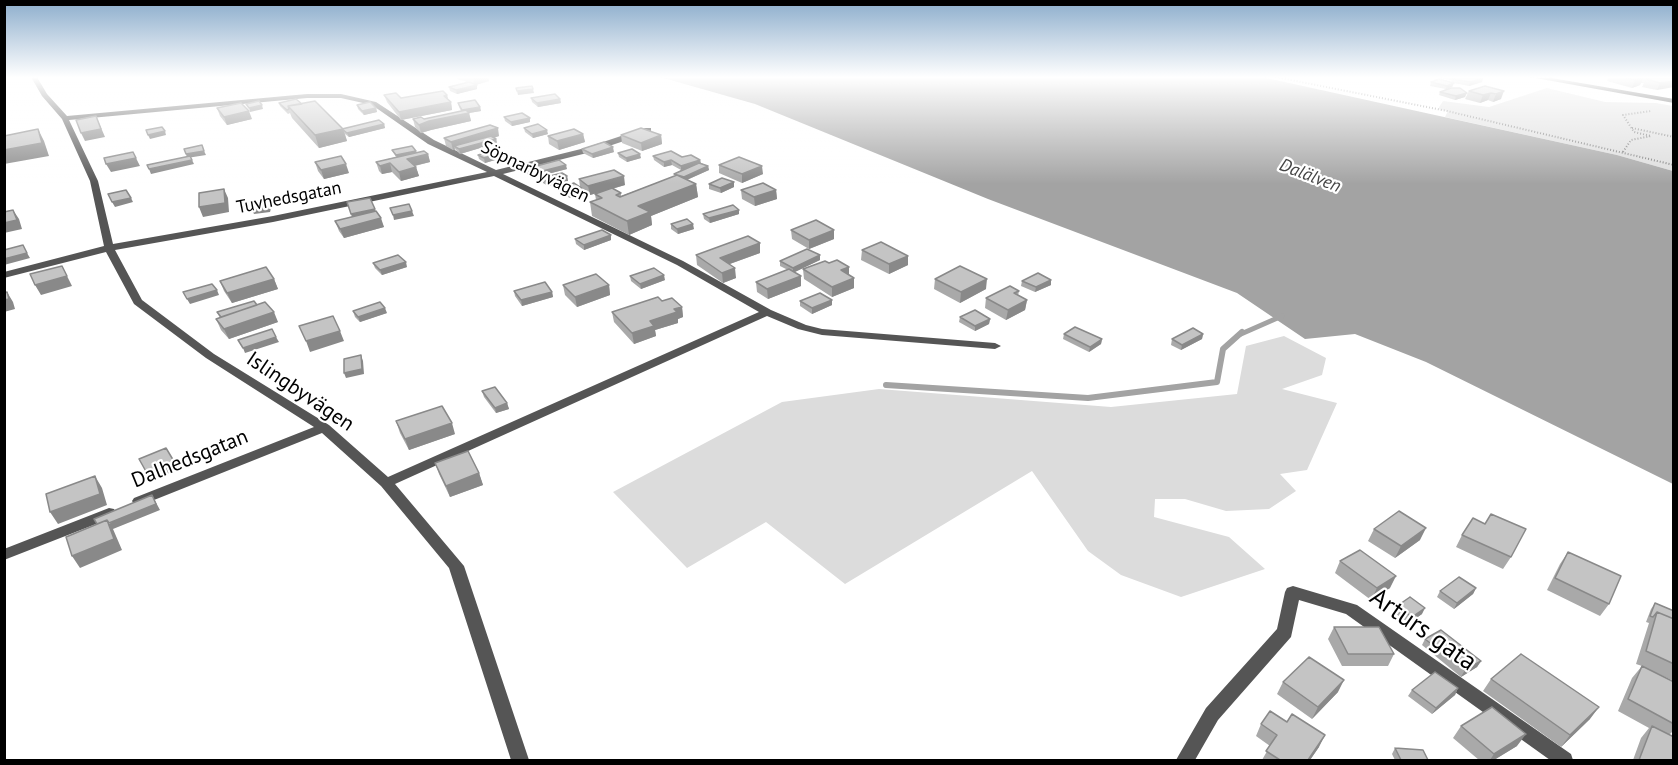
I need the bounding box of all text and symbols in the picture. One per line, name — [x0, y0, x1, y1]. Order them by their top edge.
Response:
street label: Söpnarbyvägen — [477, 136, 593, 208]
water label: Dalälven — [1276, 154, 1344, 198]
street label: Tuvhedsgatan — [235, 177, 343, 219]
street label: Islingbyvägen — [241, 347, 359, 437]
street label: Dalhedsgatan — [128, 424, 252, 494]
street label: Arturs gata — [1364, 582, 1482, 678]

